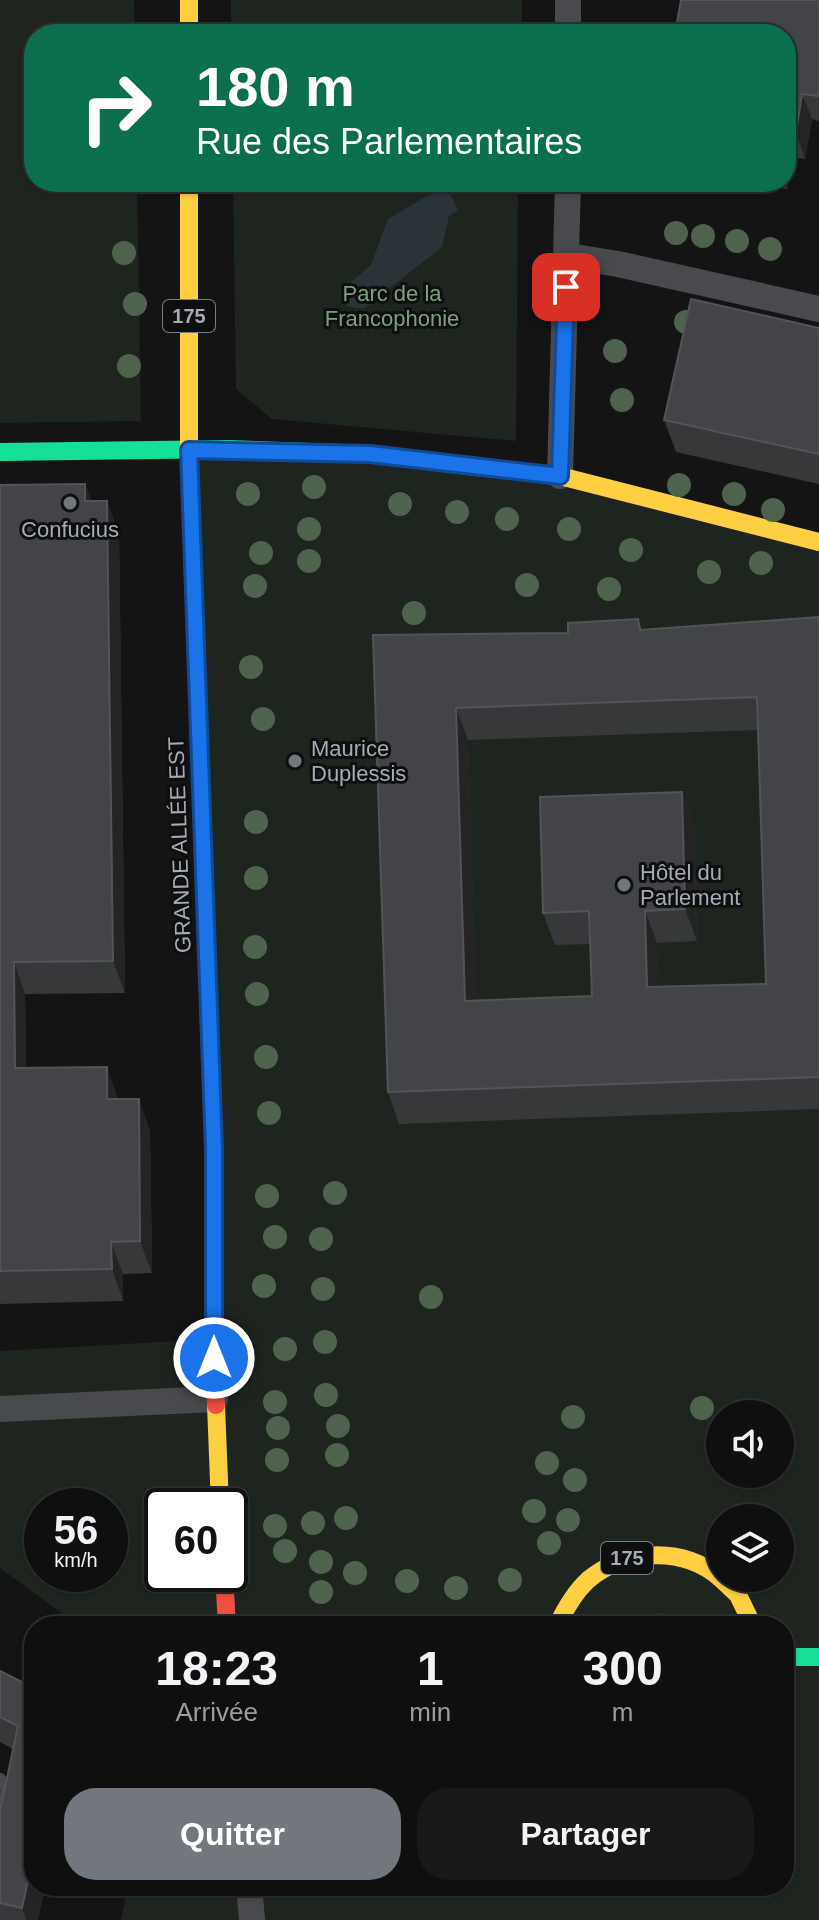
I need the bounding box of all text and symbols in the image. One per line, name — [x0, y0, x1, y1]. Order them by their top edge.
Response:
text: 180 m — [196, 55, 355, 118]
icon: right — [64, 56, 168, 160]
text: Rue des Parlementaires — [196, 121, 582, 162]
pin — [532, 253, 600, 321]
icon: arrive — [544, 265, 588, 309]
park label: Parc de la Francophonie — [325, 281, 459, 331]
road number: 175 — [163, 300, 215, 332]
marker: Confucius — [61, 494, 79, 512]
place label: Confucius — [21, 517, 119, 542]
street label: GRANDE ALLÉE EST — [163, 736, 196, 954]
place label: Maurice Duplessis — [311, 736, 406, 786]
marker: Maurice Duplessis — [286, 752, 304, 770]
place label: Hôtel du Parlement — [640, 860, 740, 910]
marker: Hôtel du Parlement — [615, 876, 633, 894]
position arrow — [172, 1316, 256, 1400]
map controls — [706, 1400, 794, 1592]
button: sound — [706, 1400, 794, 1488]
speed limit sign: 60 — [144, 1488, 248, 1592]
button: layers — [706, 1504, 794, 1592]
text: 56 — [54, 1508, 98, 1552]
road number: 175 — [601, 1542, 653, 1574]
text: km/h — [54, 1549, 98, 1571]
text: 18:23 — [155, 1642, 278, 1695]
text: 1 — [417, 1642, 444, 1695]
text: 300 — [583, 1642, 663, 1695]
text: Arrivée — [176, 1697, 258, 1727]
text: min — [409, 1697, 451, 1727]
text: m — [612, 1697, 633, 1727]
button: Quitter — [64, 1788, 401, 1880]
button: Partager — [417, 1788, 754, 1880]

